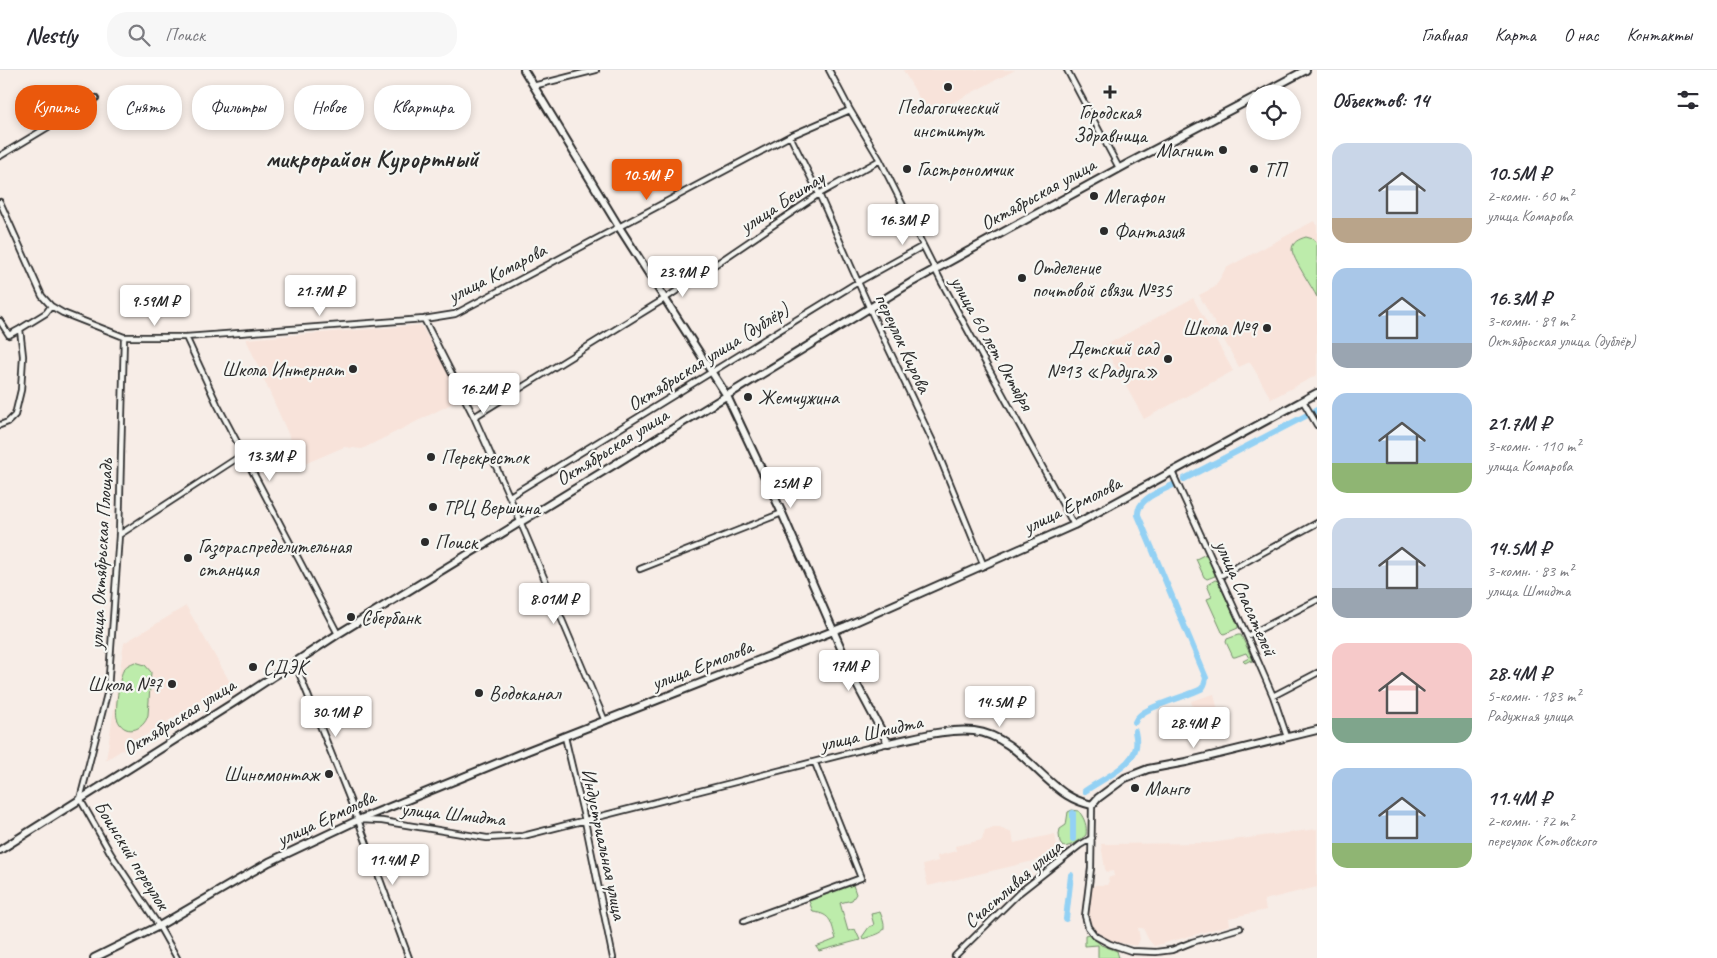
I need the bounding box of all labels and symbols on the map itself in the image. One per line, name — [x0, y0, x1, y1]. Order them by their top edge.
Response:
marker: Педагогический институт — [942, 81, 954, 93]
marker: Городская Здравница — [1104, 86, 1116, 98]
place label: Педагогический институт — [897, 95, 1000, 143]
place label: Городская Здравница — [1073, 100, 1148, 148]
place label: Магнит — [1156, 138, 1214, 163]
district label: микрорайон Курортный — [266, 143, 481, 175]
marker: Магнит — [1217, 144, 1229, 156]
street label: Октябрьская улица — [976, 151, 1102, 236]
place label: Гастрономчик — [917, 157, 1014, 182]
place label: ТП — [1264, 157, 1288, 182]
pin: 10.5M ₽ — [601, 158, 693, 201]
marker: Гастрономчик — [901, 163, 913, 175]
marker: ТП — [1248, 163, 1260, 175]
street label: улица Бештау — [734, 164, 831, 239]
place label: Мегафон — [1104, 184, 1166, 209]
marker: Мегафон — [1088, 190, 1100, 202]
pin: 16.3M ₽ — [857, 204, 949, 246]
place label: Фантазия — [1114, 219, 1185, 244]
marker: Фантазия — [1098, 225, 1110, 237]
street label: улица Комарова — [443, 237, 551, 309]
place label: Отделение почтовой связи №35 — [1032, 255, 1173, 303]
pin: 23.9M ₽ — [637, 256, 729, 298]
street label: улица 60 лет Октября — [944, 270, 1040, 417]
marker: Отделение почтовой связи №35 — [1016, 272, 1028, 284]
pin: 21.7M ₽ — [274, 274, 366, 317]
pin: 9.59M ₽ — [109, 284, 201, 327]
street label: переулок Кирова — [869, 289, 938, 398]
street label: Октябрьская улица (дублёр) — [623, 296, 795, 417]
place label: Школа №9 — [1183, 316, 1259, 341]
marker: Школа №9 — [1261, 322, 1273, 334]
place label: Детский сад №13 «Радуга» — [1047, 336, 1160, 384]
marker: Детский сад №13 «Радуга» — [1162, 353, 1174, 365]
place label: Школа Интернат — [222, 357, 345, 382]
marker: Школа Интернат — [347, 363, 359, 375]
pin: 16.2M ₽ — [438, 372, 530, 415]
place label: Жемчужина — [758, 385, 840, 410]
marker: Жемчужина — [742, 391, 754, 403]
street label: Октябрьская улица — [551, 402, 674, 491]
pin: 13.3M ₽ — [224, 440, 316, 482]
place label: Перекресток — [441, 445, 530, 470]
marker: Перекресток — [425, 451, 437, 463]
street label: улица Октябрьская Площадь — [83, 457, 119, 651]
pin: 25M ₽ — [756, 466, 826, 509]
street label: улица Ермолова — [1018, 470, 1127, 540]
place label: ТРЦ Вершина — [443, 495, 542, 520]
marker: ТРЦ Вершина — [427, 501, 439, 513]
place label: Поиск — [435, 530, 479, 555]
place label: Газораспределительная станция — [198, 534, 353, 582]
street label: улица Спасателей — [1209, 535, 1283, 661]
marker: Поиск — [419, 536, 431, 548]
marker: Газораспределительная станция — [182, 552, 194, 564]
pin: 8.01M ₽ — [508, 582, 600, 625]
place label: Сбербанк — [361, 605, 422, 630]
marker: Сбербанк — [345, 611, 357, 623]
street label: улица Ермолова — [647, 634, 758, 696]
pin: 17M ₽ — [814, 650, 884, 692]
place label: СДЭК — [263, 655, 311, 680]
marker: СДЭК — [247, 661, 259, 673]
place label: Школа №7 — [88, 672, 163, 697]
street label: Октябрьская улица — [118, 672, 241, 761]
marker: Школа №7 — [166, 678, 178, 690]
place label: Водоканал — [489, 681, 563, 706]
pin: 14.5M ₽ — [954, 686, 1046, 728]
marker: Водоканал — [473, 687, 485, 699]
pin: 30.1M ₽ — [290, 696, 382, 738]
pin: 28.4M ₽ — [1148, 706, 1240, 749]
street label: улица Шмидта — [816, 709, 927, 757]
place label: Шиномонтаж — [223, 762, 321, 787]
street label: Индустриальная улица — [576, 766, 633, 924]
marker: Шиномонтаж — [323, 768, 335, 780]
place label: Манго — [1145, 776, 1191, 801]
marker: Манго — [1129, 782, 1141, 794]
street label: улица Ермолова — [272, 784, 381, 852]
street label: Боинский переулок — [88, 796, 176, 916]
street label: улица Шмидта — [399, 796, 508, 832]
street label: Счастливая улица — [959, 834, 1068, 934]
pin: 11.4M ₽ — [347, 844, 439, 886]

